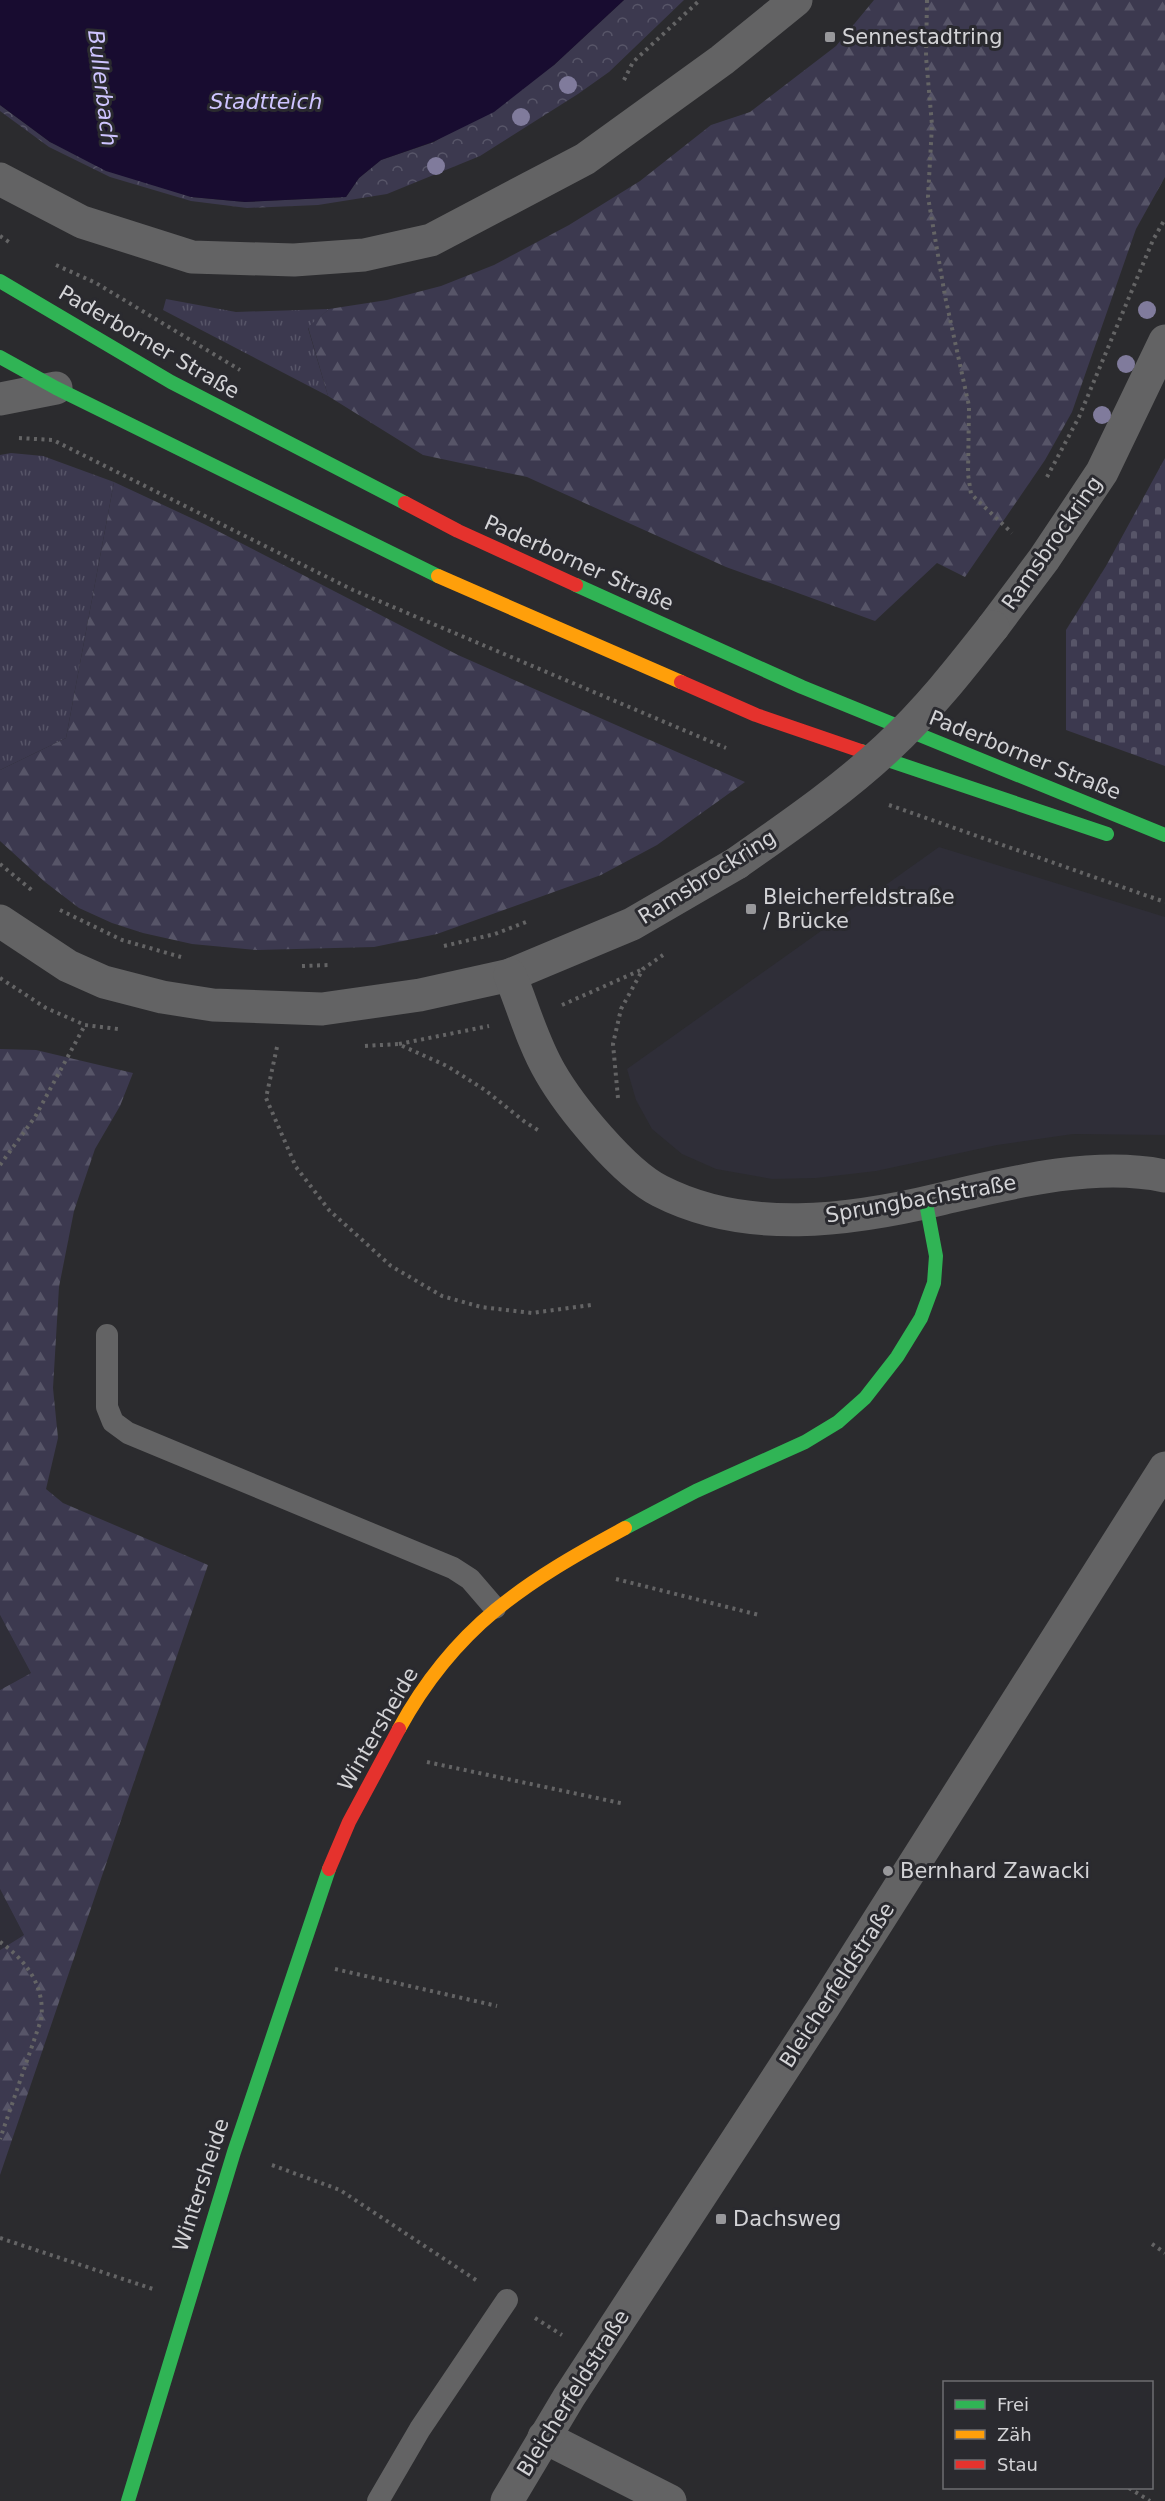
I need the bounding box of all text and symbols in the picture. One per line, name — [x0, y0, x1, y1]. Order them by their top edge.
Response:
place label: Sennestadtring — [842, 25, 1003, 49]
water label: Bullerbach — [83, 28, 122, 148]
marker: Sennestadtring — [823, 30, 837, 44]
water label: Stadtteich — [210, 89, 322, 114]
street label: Paderborner Straße — [54, 280, 244, 404]
street label: Ramsbrockring — [997, 472, 1107, 614]
street label: Paderborner Straße — [481, 510, 677, 616]
street label: Paderborner Straße — [926, 706, 1124, 804]
street label: Ramsbrockring — [634, 825, 780, 929]
place label: Bleicherfeldstraße / Brücke — [763, 885, 955, 933]
marker: Bleicherfeldstraße / Brücke — [744, 902, 758, 916]
street label: Sprungbachstraße — [824, 1170, 1018, 1228]
street label: Wintersheide — [333, 1663, 423, 1795]
place label: Bernhard Zawacki — [900, 1859, 1090, 1883]
marker: Bernhard Zawacki — [881, 1864, 895, 1878]
street label: Bleicherfeldstraße — [775, 1898, 899, 2072]
street label: Wintersheide — [168, 2115, 234, 2255]
place label: Dachsweg — [733, 2207, 841, 2231]
marker: Dachsweg — [714, 2212, 728, 2226]
street label: Bleicherfeldstraße — [512, 2305, 634, 2481]
legend — [943, 2381, 1153, 2489]
text: Frei — [997, 2394, 1029, 2415]
text: Zäh — [997, 2424, 1032, 2445]
text: Stau — [997, 2454, 1038, 2475]

